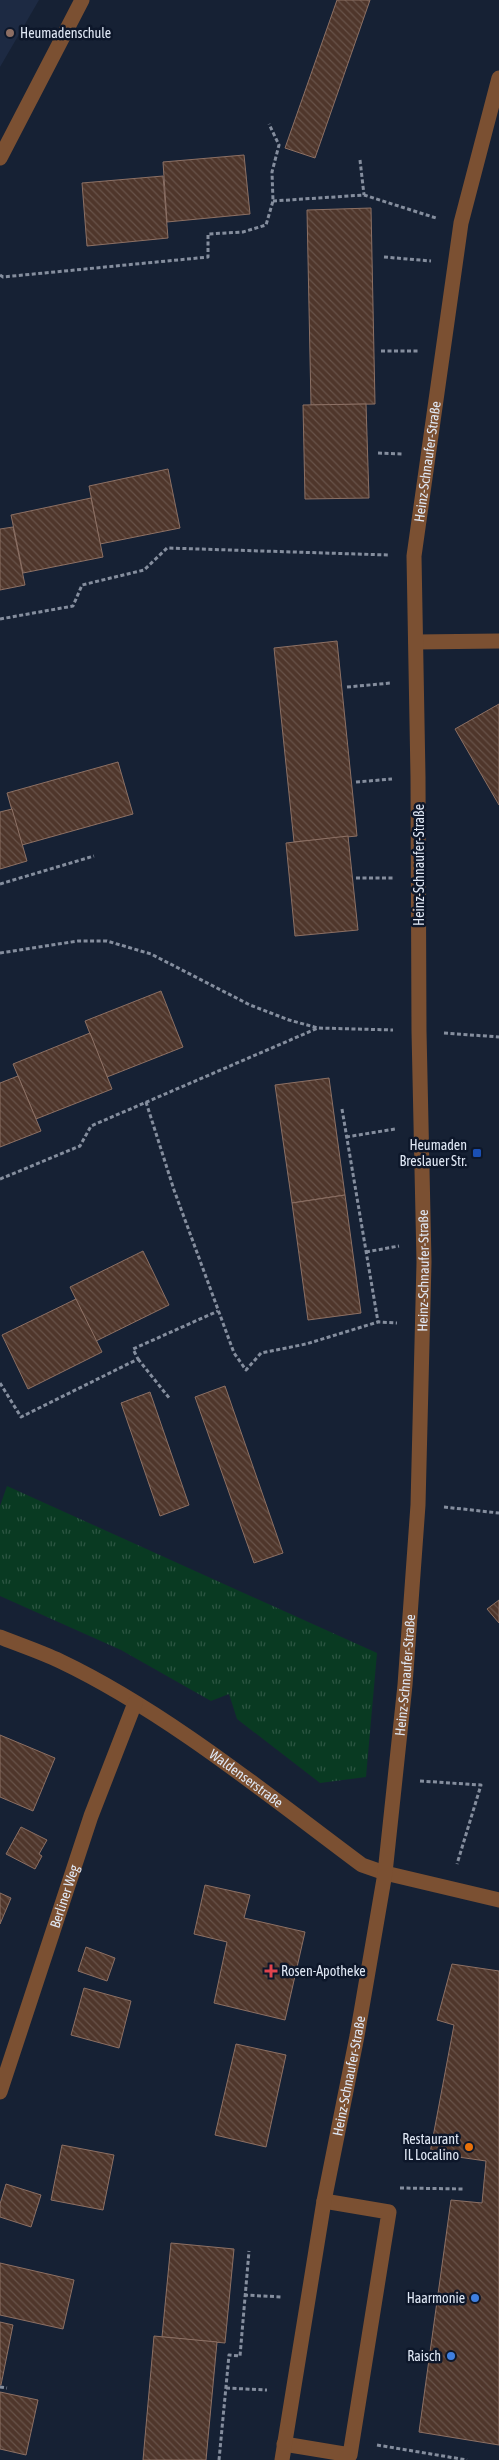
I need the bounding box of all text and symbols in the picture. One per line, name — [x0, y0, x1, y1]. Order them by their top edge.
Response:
place label: Heumadenschule — [20, 25, 111, 41]
marker: Heumadenschule — [4, 27, 16, 39]
street label: Heinz-Schnaufer-Straße — [411, 400, 444, 523]
street label: Heinz-Schnaufer-Straße — [411, 804, 427, 926]
place label: Heumaden Breslauer Str. — [400, 1137, 467, 1169]
marker: Heumaden Breslauer Str. — [471, 1147, 483, 1159]
street label: Heinz-Schnaufer-Straße — [414, 1209, 432, 1332]
street label: Heinz-Schnaufer-Straße — [392, 1614, 418, 1737]
street label: Waldenserstraße — [206, 1746, 286, 1811]
street label: Berliner Weg — [47, 1863, 82, 1930]
place label: Rosen-Apotheke — [281, 1963, 366, 1979]
marker: Rosen-Apotheke — [265, 1965, 277, 1977]
street label: Heinz-Schnaufer-Straße — [329, 2015, 368, 2137]
place label: Restaurant IL Localino — [402, 2131, 459, 2163]
marker: Restaurant IL Localino — [463, 2141, 475, 2153]
place label: Haarmonie — [407, 2290, 465, 2306]
marker: Haarmonie — [469, 2292, 481, 2304]
place label: Raisch — [407, 2348, 441, 2364]
marker: Raisch — [445, 2350, 457, 2362]

